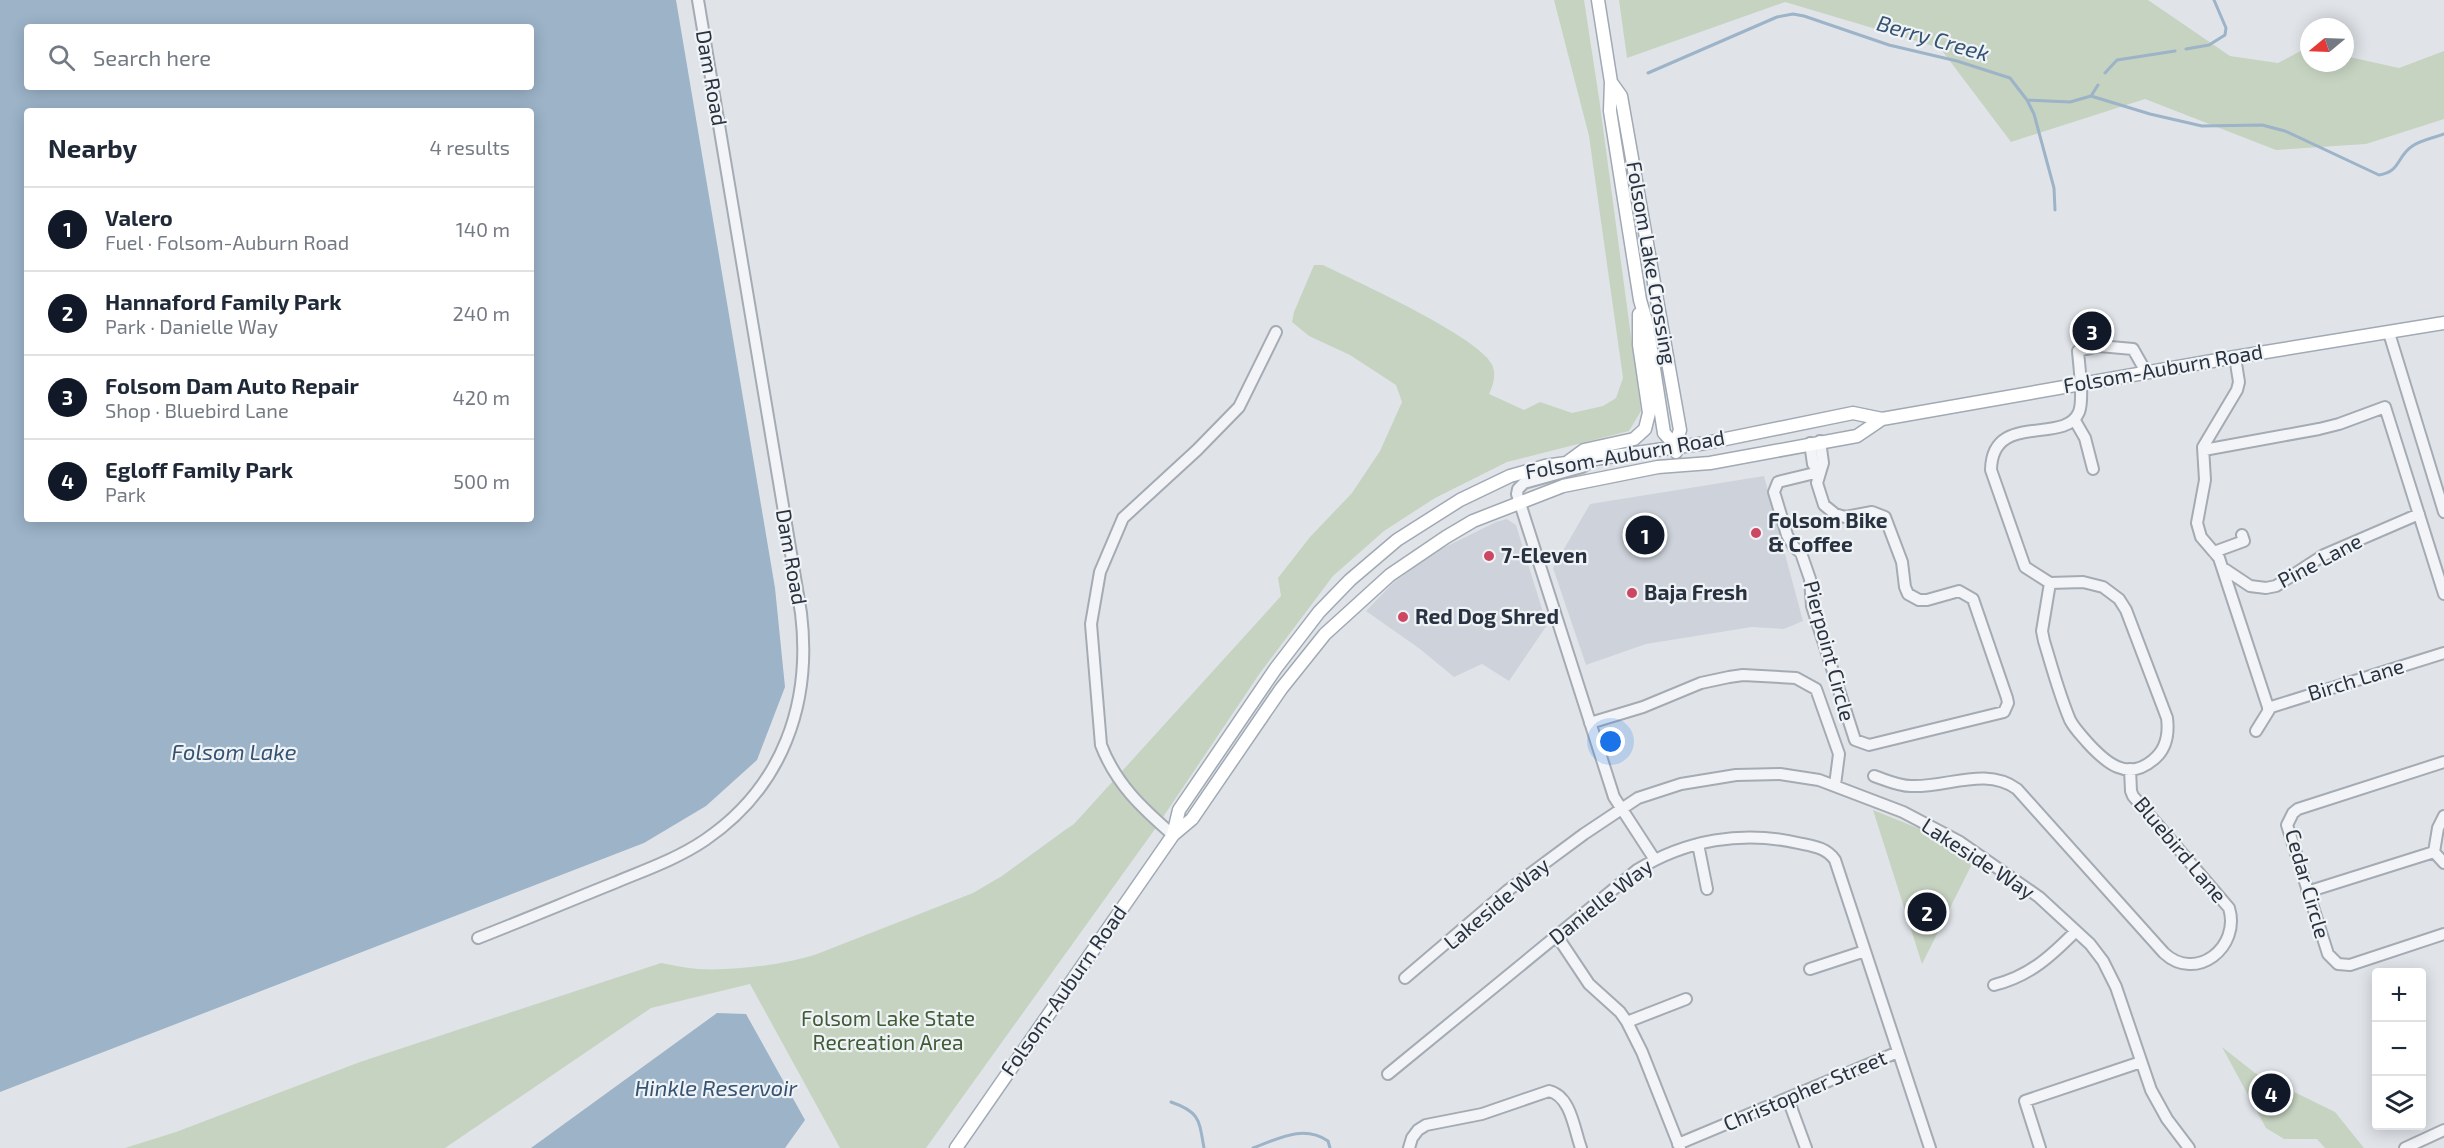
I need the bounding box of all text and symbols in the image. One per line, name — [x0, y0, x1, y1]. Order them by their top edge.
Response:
water label: Berry Creek — [1874, 9, 1992, 66]
north arrow — [2300, 18, 2354, 72]
search box — [24, 24, 534, 90]
street label: Dam Road — [692, 28, 733, 128]
icon: search — [45, 41, 78, 74]
text: Search here — [93, 44, 211, 70]
text: Nearby — [48, 132, 137, 163]
text: 4 results — [430, 135, 510, 159]
street label: Folsom Lake Crossing — [1622, 159, 1683, 367]
text: Valero — [105, 204, 173, 230]
text: 1 — [63, 217, 72, 241]
text: 140 m — [456, 217, 510, 241]
text: Fuel · Folsom-Auburn Road — [105, 230, 349, 254]
text: Hannaford Family Park — [105, 288, 342, 314]
text: 2 — [62, 301, 73, 325]
text: 240 m — [452, 301, 510, 325]
pin: 3 — [2072, 308, 2112, 354]
text: Park · Danielle Way — [105, 314, 278, 338]
street label: Folsom-Auburn Road — [2061, 338, 2264, 397]
text: Folsom Dam Auto Repair — [105, 372, 359, 398]
text: 3 — [62, 385, 73, 409]
text: 420 m — [452, 385, 510, 409]
text: Shop · Bluebird Lane — [105, 398, 289, 422]
street label: Folsom-Auburn Road — [1523, 424, 1726, 483]
text: Egloff Family Park — [105, 456, 293, 482]
text: 4 — [61, 469, 74, 493]
text: 500 m — [453, 469, 510, 493]
text: Park — [105, 482, 146, 506]
street label: Dam Road — [772, 507, 813, 607]
place label: Folsom Bike & Coffee — [1768, 507, 1888, 556]
pin: 1 — [1626, 512, 1664, 558]
marker: Folsom Bike & Coffee — [1749, 526, 1763, 540]
street label: Pine Lane — [2273, 527, 2366, 592]
place label: 7-Eleven — [1501, 542, 1587, 567]
marker: 7-Eleven — [1482, 549, 1496, 563]
street label: Pierpoint Circle — [1800, 578, 1861, 724]
place label: Baja Fresh — [1644, 579, 1748, 604]
marker: Baja Fresh — [1625, 586, 1639, 600]
place label: Red Dog Shred — [1415, 603, 1559, 628]
marker: Red Dog Shred — [1396, 610, 1410, 624]
street label: Birch Lane — [2304, 652, 2407, 705]
your location — [1596, 727, 1625, 756]
water label: Folsom Lake — [172, 738, 297, 764]
street label: Bluebird Lane — [2130, 791, 2233, 907]
street label: Lakeside Way — [1918, 812, 2040, 904]
street label: Cedar Circle — [2281, 826, 2336, 941]
street label: Lakeside Way — [1438, 852, 1554, 954]
street label: Danielle Way — [1543, 853, 1657, 949]
pin: 2 — [1908, 890, 1946, 934]
street label: Folsom-Auburn Road — [995, 900, 1131, 1080]
map controls — [2372, 968, 2426, 1130]
button: + — [2372, 968, 2426, 1022]
park label: Folsom Lake State Recreation Area — [801, 1005, 975, 1054]
button: − — [2372, 1022, 2426, 1076]
street label: Christopher Street — [1719, 1044, 1890, 1135]
pin: 4 — [2252, 1070, 2290, 1116]
water label: Hinkle Reservoir — [635, 1074, 799, 1100]
button: layers — [2372, 1076, 2426, 1130]

